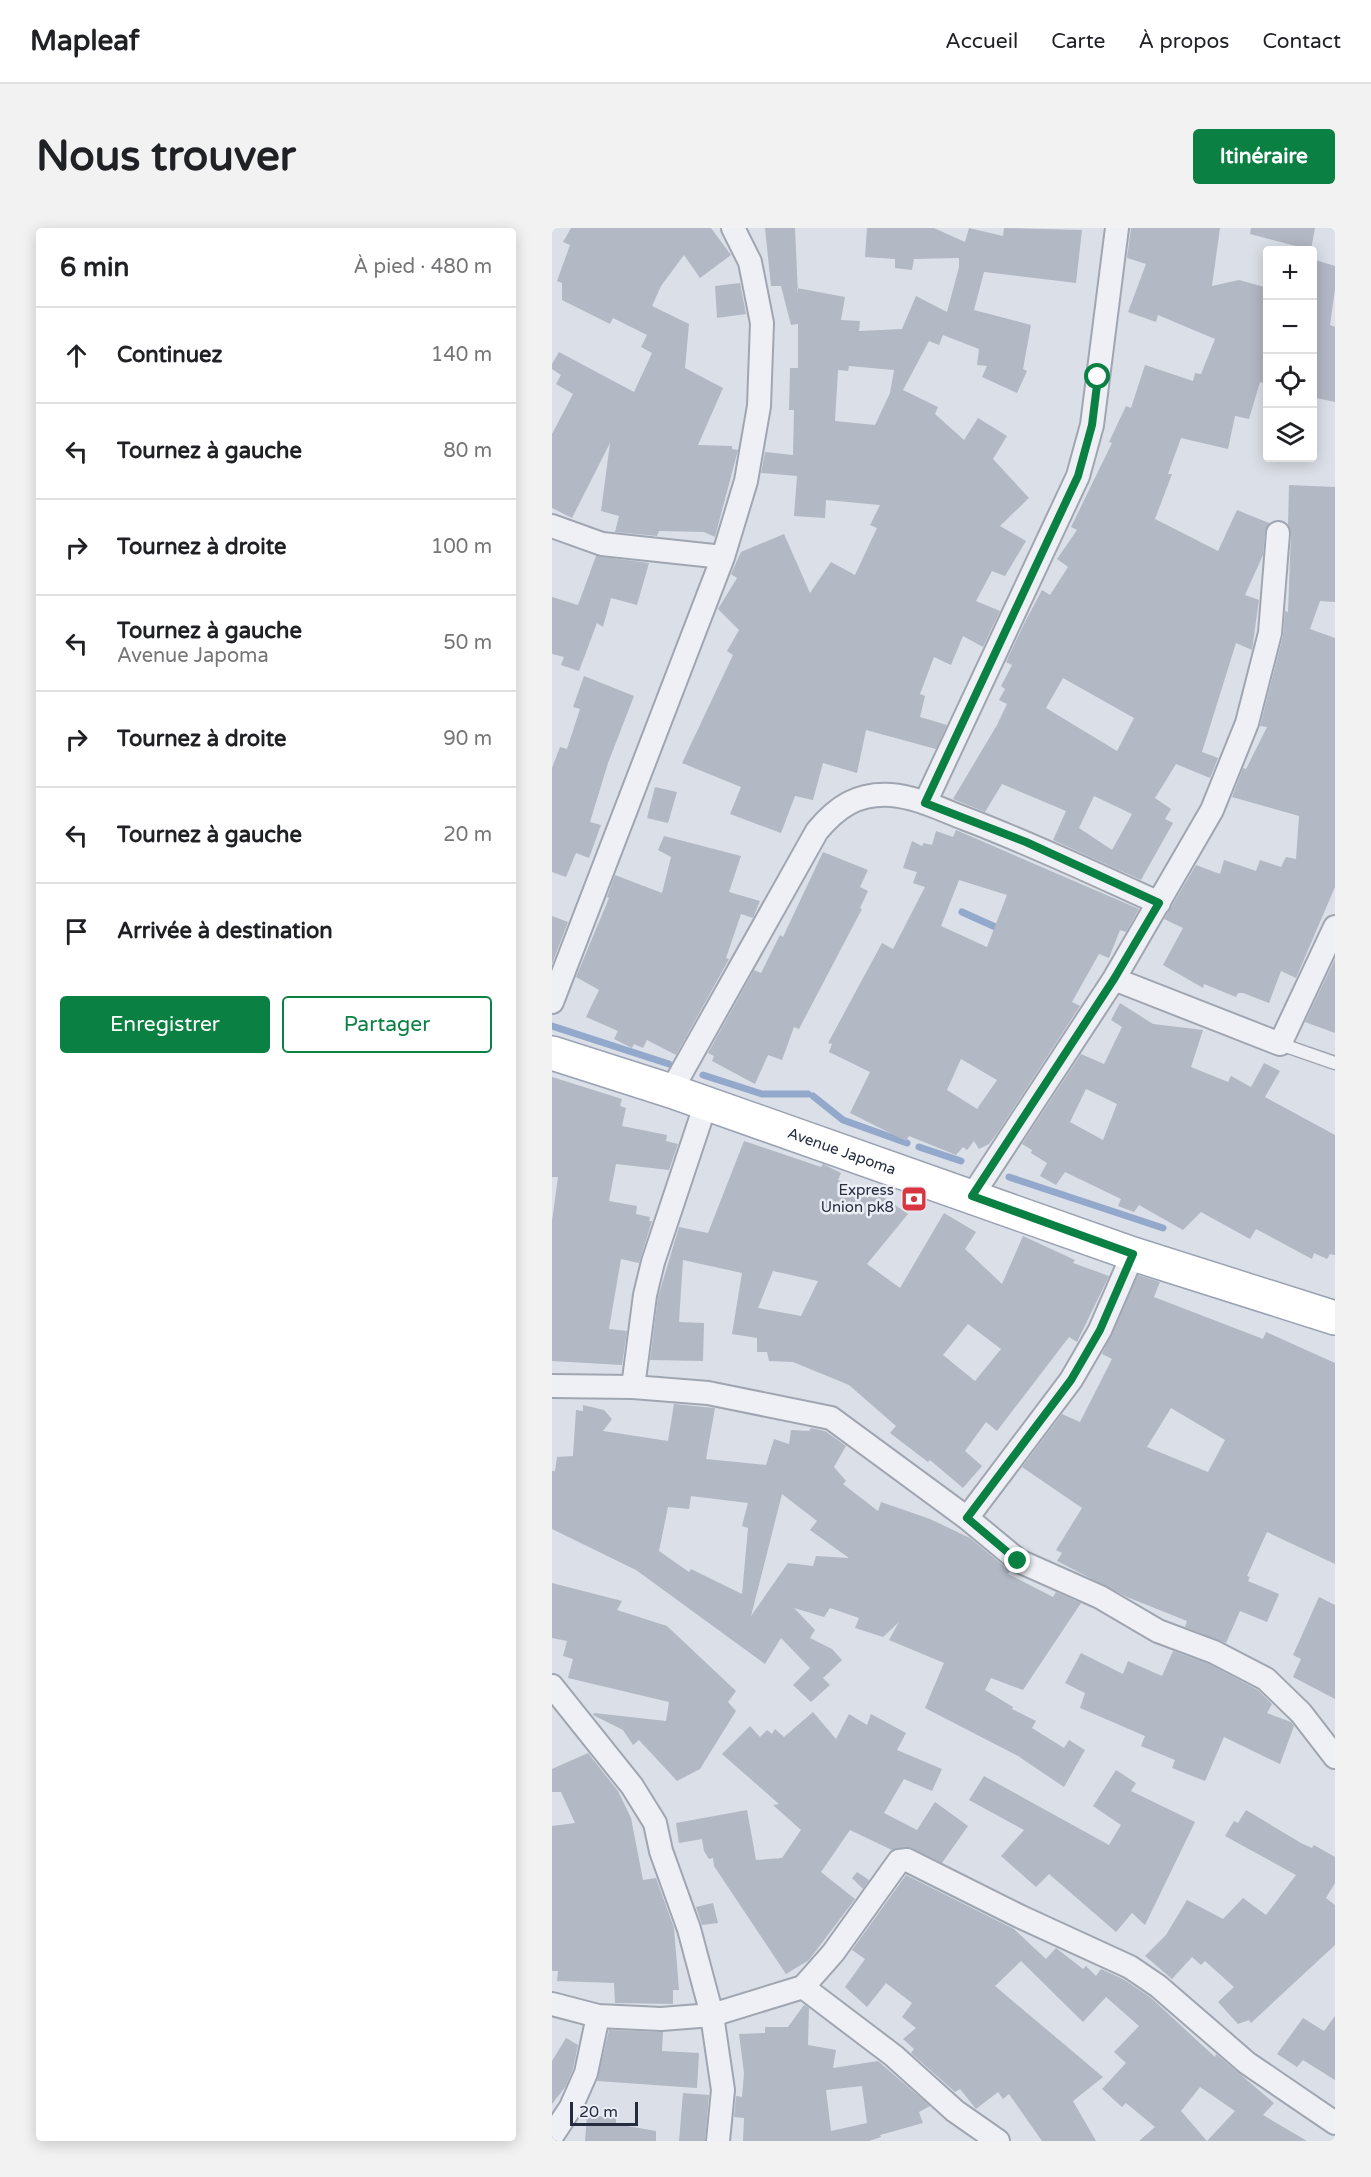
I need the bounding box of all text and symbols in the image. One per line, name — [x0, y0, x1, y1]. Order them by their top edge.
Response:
text: Mapleaf — [30, 24, 139, 58]
text: Accueil — [945, 29, 1018, 54]
text: Carte — [1051, 29, 1105, 54]
text: À propos — [1138, 29, 1229, 54]
text: Contact — [1262, 29, 1341, 54]
button: Itinéraire — [1193, 129, 1335, 184]
text: Nous trouver — [36, 131, 296, 182]
map controls — [1263, 246, 1317, 462]
button: + — [1263, 246, 1317, 300]
text: 6 min — [60, 252, 129, 283]
text: À pied · 480 m — [354, 255, 492, 279]
button: − — [1263, 300, 1317, 354]
icon: ahead — [60, 339, 93, 372]
text: Continuez — [117, 342, 222, 368]
text: 140 m — [431, 343, 492, 367]
button: locate — [1263, 354, 1317, 408]
route start — [1084, 363, 1110, 389]
button: layers — [1263, 408, 1317, 462]
icon: left — [60, 435, 93, 468]
text: Tournez à gauche — [117, 438, 302, 464]
text: 80 m — [443, 439, 492, 463]
icon: right — [60, 531, 93, 564]
text: Tournez à droite — [117, 534, 286, 560]
text: 100 m — [431, 535, 492, 559]
text: Tournez à gauche — [117, 618, 302, 644]
icon: left — [60, 627, 93, 660]
text: 50 m — [443, 631, 492, 655]
text: Avenue Japoma — [117, 644, 269, 668]
icon: right — [60, 723, 93, 756]
text: Tournez à droite — [117, 726, 286, 752]
text: 90 m — [443, 727, 492, 751]
icon: left — [60, 819, 93, 852]
text: Tournez à gauche — [117, 822, 302, 848]
text: 20 m — [443, 823, 492, 847]
icon: arrive — [60, 915, 93, 948]
text: Arrivée à destination — [117, 918, 333, 944]
button: Enregistrer — [60, 996, 270, 1053]
button: Partager — [282, 996, 492, 1053]
street label: Avenue Japoma — [785, 1124, 898, 1179]
place label: Express Union pk8 — [821, 1181, 894, 1216]
bank icon: Express Union pk8 — [899, 1184, 929, 1214]
route end — [1004, 1547, 1030, 1573]
scale bar — [570, 2099, 638, 2126]
text: 20 m — [579, 2102, 618, 2122]

